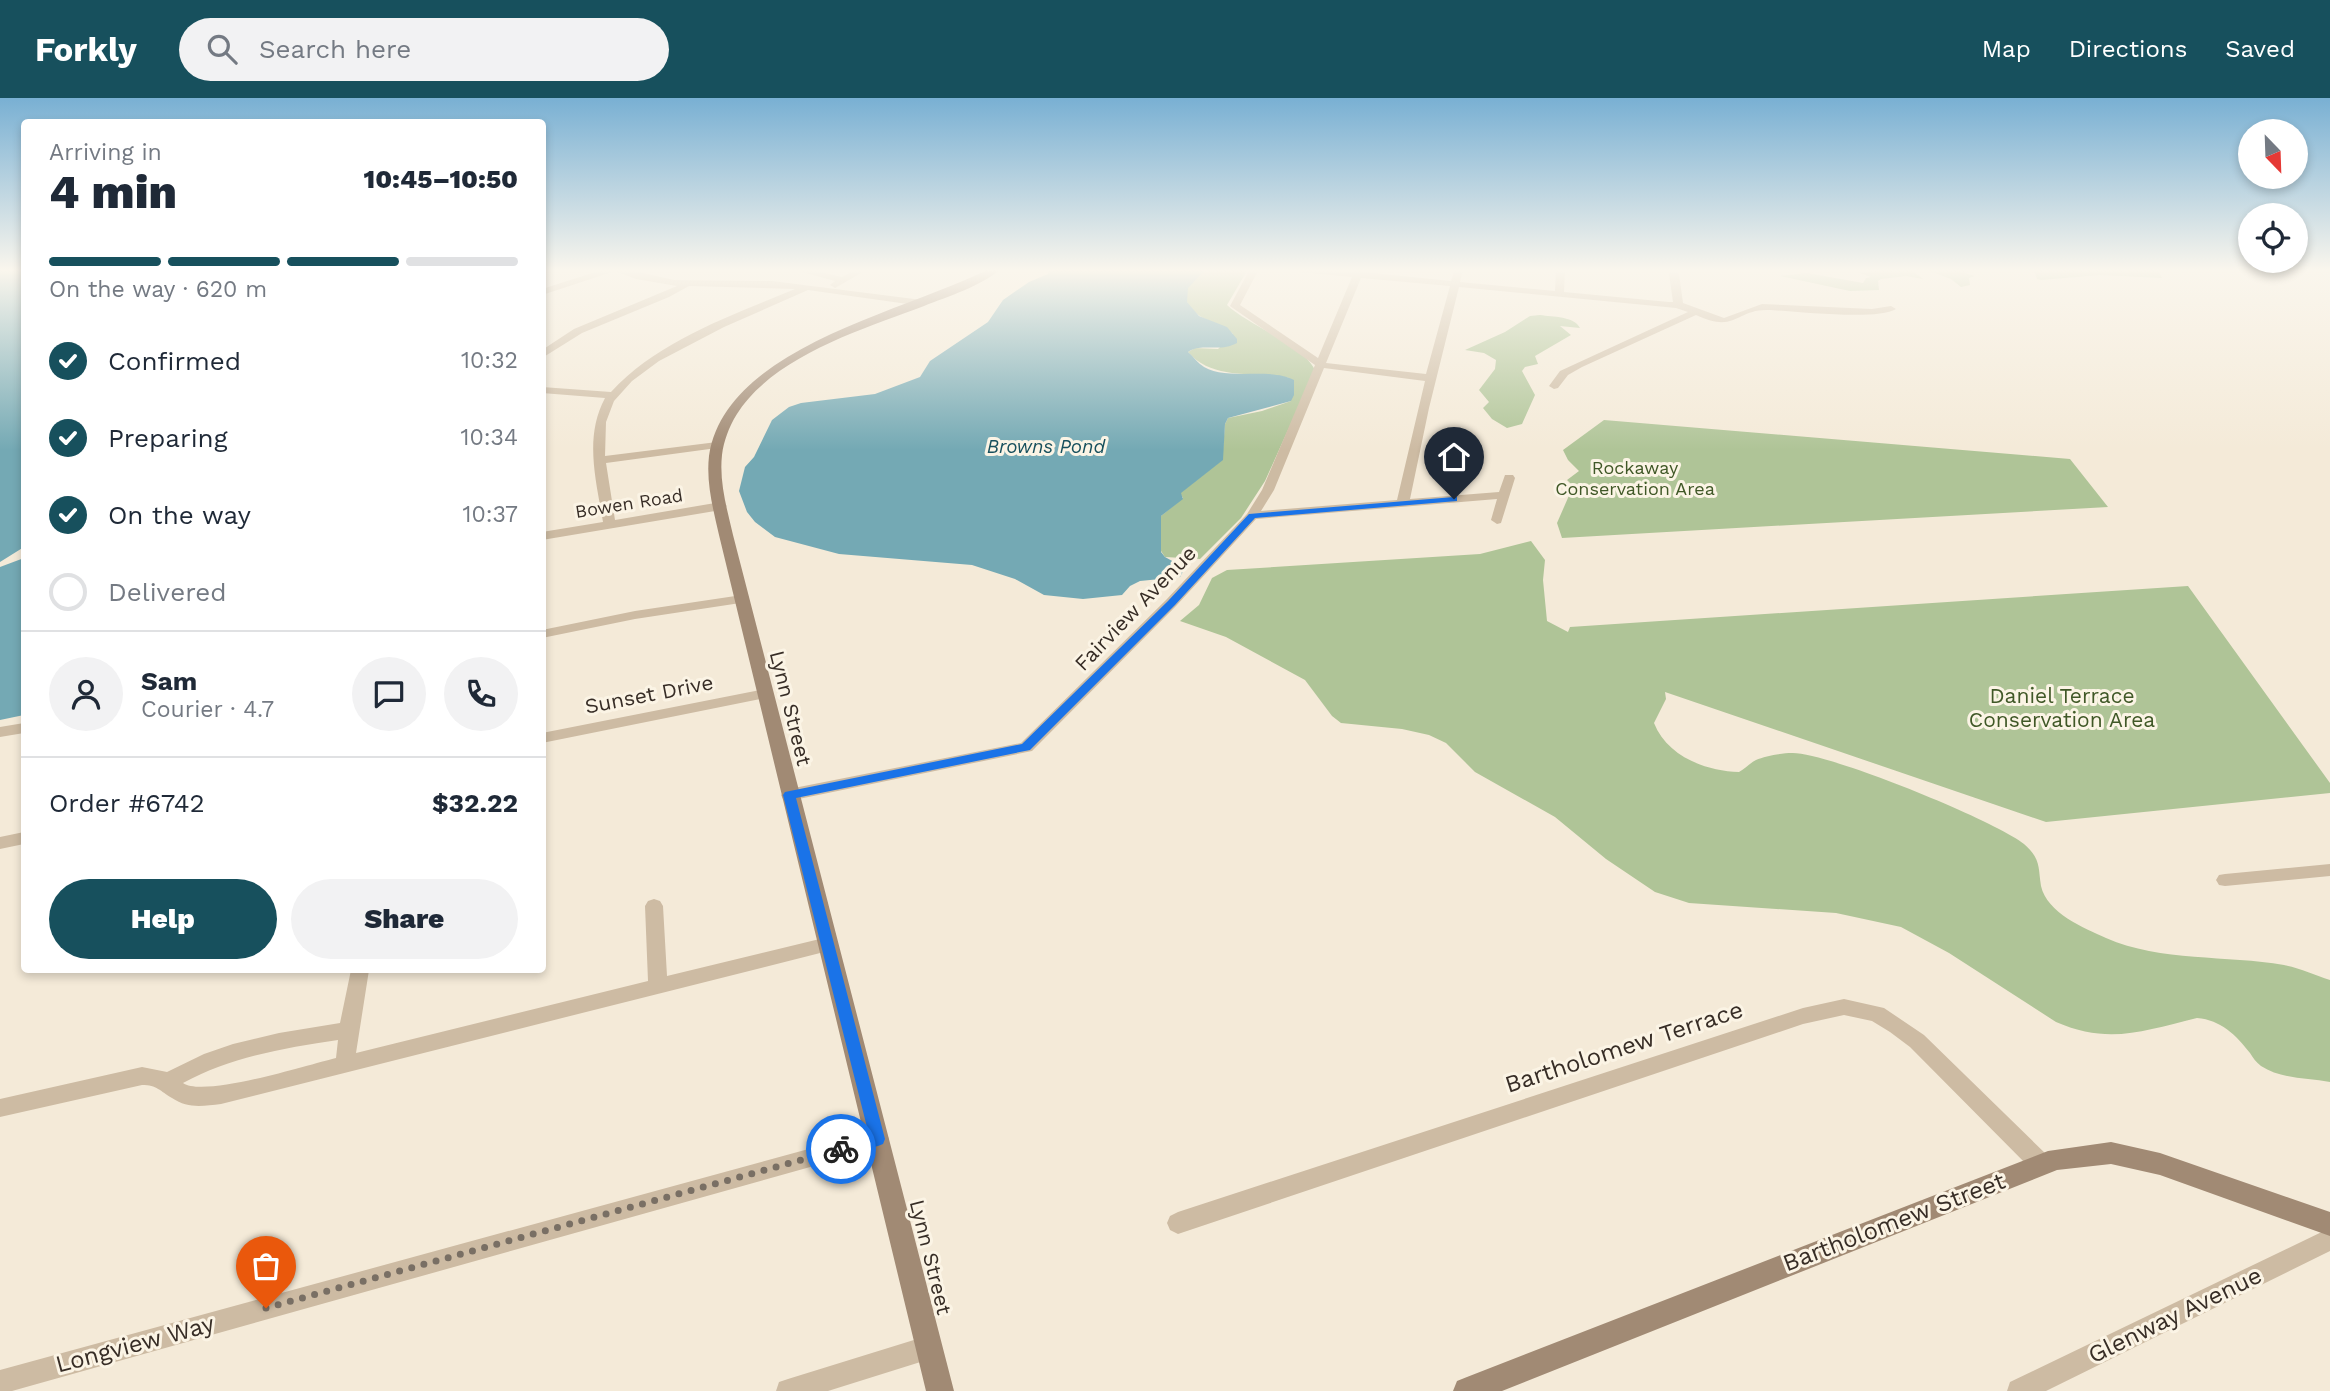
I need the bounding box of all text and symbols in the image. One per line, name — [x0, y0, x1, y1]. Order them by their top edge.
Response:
search box — [179, 18, 669, 81]
text: Forkly — [35, 30, 137, 69]
icon: search — [203, 30, 241, 68]
text: Search here — [259, 34, 411, 64]
text: Map — [1982, 35, 2031, 63]
text: Directions — [2069, 35, 2187, 63]
text: Saved — [2225, 35, 2295, 63]
north arrow — [2238, 119, 2308, 189]
map controls — [2238, 119, 2308, 273]
text: Arriving in — [49, 139, 162, 166]
text: 10:45–10:50 — [364, 164, 518, 194]
text: 4 min — [49, 165, 177, 219]
button: locate — [2238, 203, 2308, 273]
text: On the way · 620 m — [49, 276, 267, 303]
icon: check — [49, 342, 87, 380]
text: Confirmed — [108, 346, 241, 376]
text: 10:32 — [461, 347, 518, 374]
icon: check — [49, 419, 87, 457]
text: Preparing — [108, 423, 228, 453]
text: 10:34 — [460, 424, 518, 451]
pin — [1424, 427, 1484, 499]
water label: Browns Pond — [987, 435, 1106, 458]
icon: home — [1435, 438, 1473, 476]
park label: Rockaway Conservation Area — [1555, 457, 1715, 499]
street label: Bowen Road — [574, 484, 684, 522]
icon: check — [49, 496, 87, 534]
text: On the way — [108, 500, 251, 530]
text: 10:37 — [463, 501, 518, 528]
street label: Fairview Avenue — [1069, 540, 1201, 676]
text: Delivered — [108, 577, 227, 607]
street label: Lynn Street — [765, 648, 817, 768]
button: person — [49, 657, 123, 731]
button: chat — [352, 657, 426, 731]
button: phone — [444, 657, 518, 731]
text: Sam — [141, 666, 197, 696]
street label: Sunset Drive — [583, 669, 715, 719]
park label: Daniel Terrace Conservation Area — [1969, 683, 2155, 732]
text: Courier · 4.7 — [141, 696, 274, 723]
text: Order #6742 — [49, 788, 205, 818]
text: $32.22 — [432, 788, 518, 818]
button: Help — [49, 879, 277, 959]
button: Share — [291, 879, 518, 959]
street label: Bartholomew Terrace — [1501, 995, 1747, 1099]
courier — [806, 1114, 876, 1184]
icon: bike — [822, 1130, 860, 1168]
street label: Bartholomew Street — [1779, 1167, 2009, 1277]
street label: Lynn Street — [905, 1197, 957, 1317]
pin — [236, 1236, 296, 1308]
icon: bag — [247, 1247, 285, 1285]
street label: Glenway Avenue — [2084, 1261, 2266, 1369]
street label: Longview Way — [53, 1309, 218, 1379]

